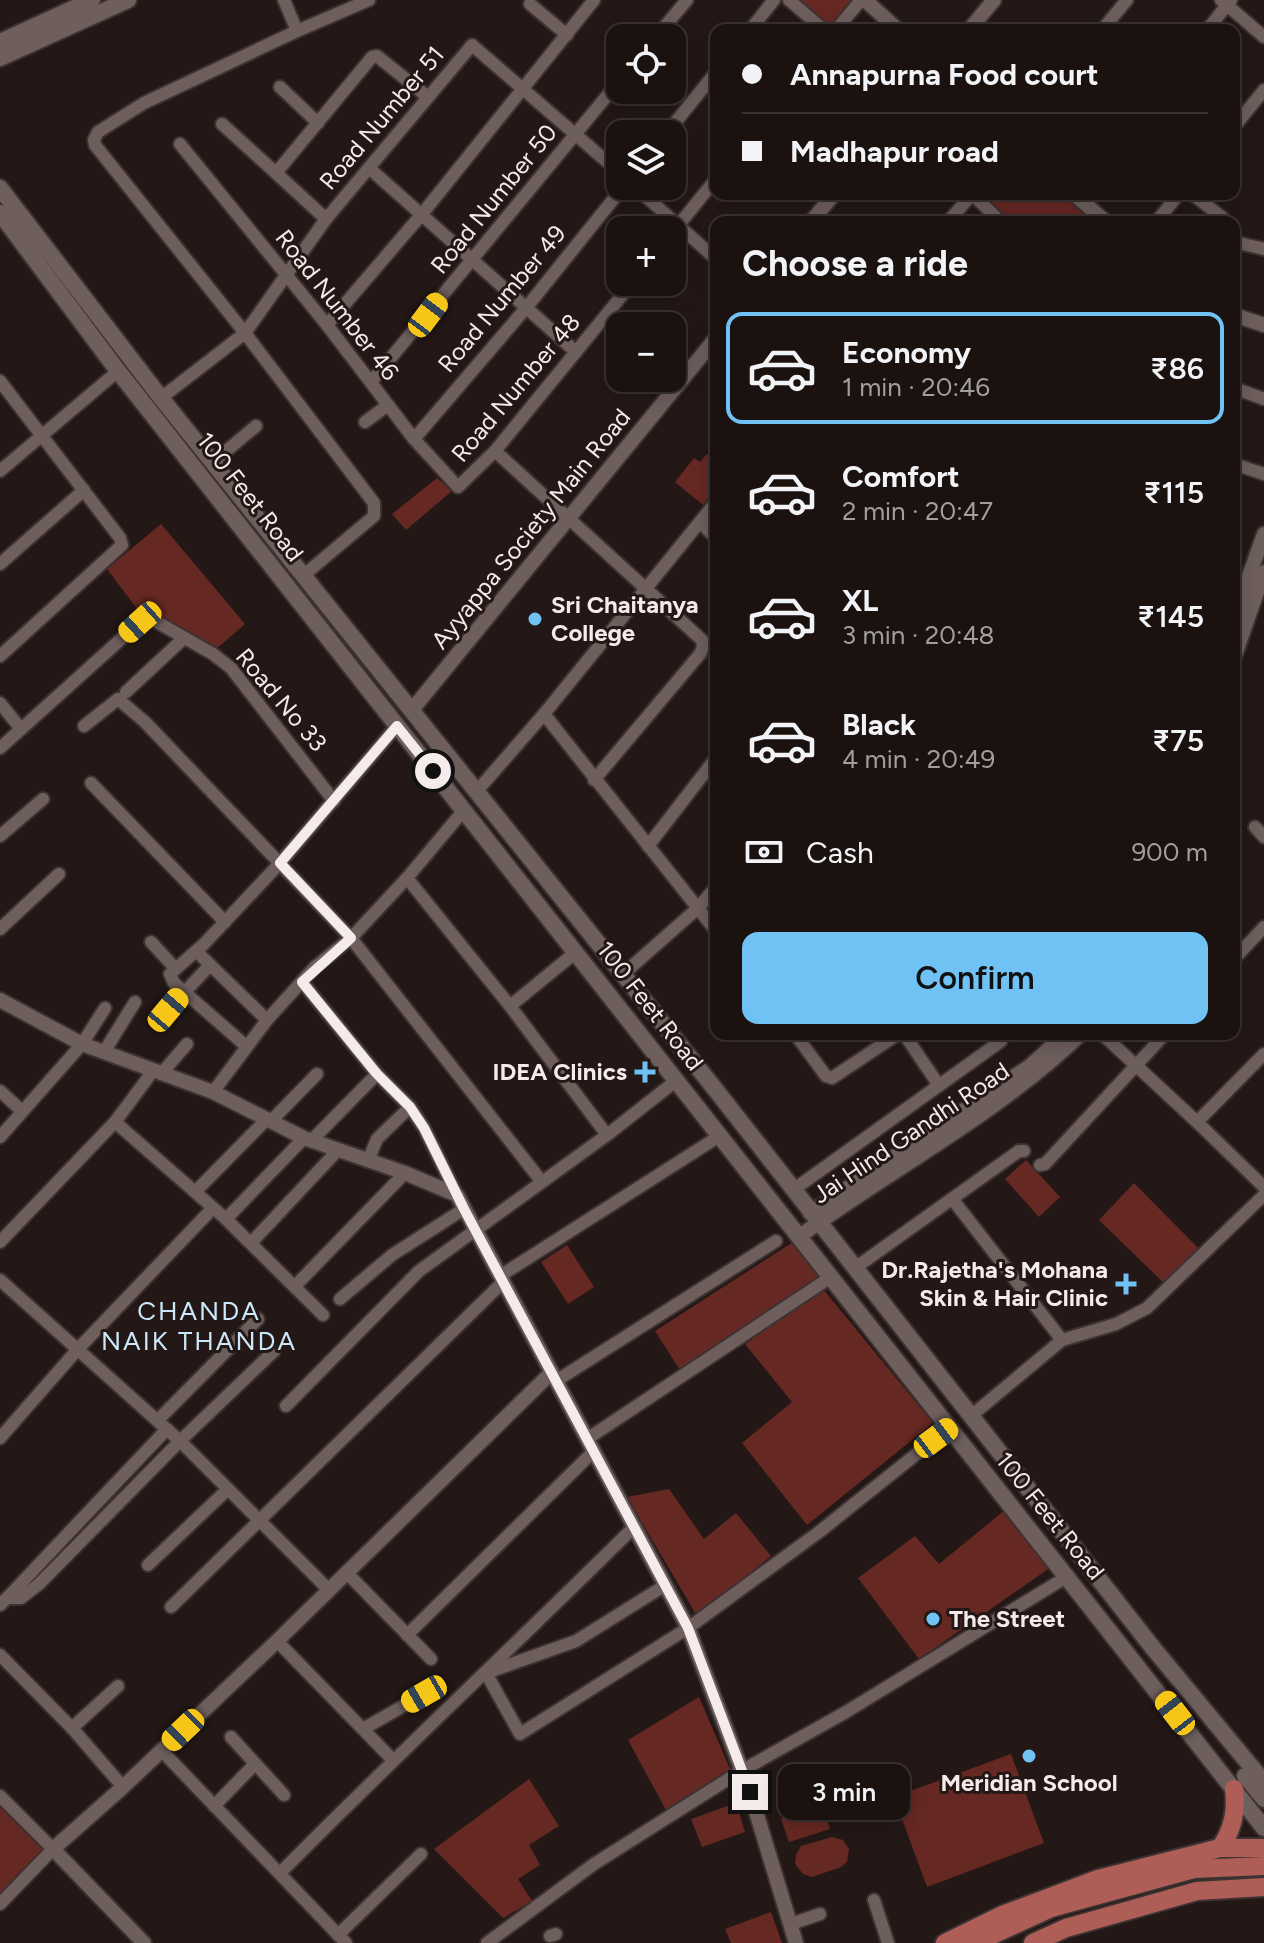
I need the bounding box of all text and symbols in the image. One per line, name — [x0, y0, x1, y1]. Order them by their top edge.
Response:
map controls — [606, 24, 686, 392]
button: locate — [606, 24, 686, 104]
street label: Road Number 51 — [313, 40, 450, 195]
text: Annapurna Food court — [790, 56, 1099, 93]
street label: Road Number 50 — [424, 118, 563, 279]
button: layers — [606, 120, 686, 200]
text: Madhapur road — [790, 133, 999, 170]
button: + — [606, 216, 686, 296]
street label: Road Number 49 — [432, 219, 572, 378]
street label: Road Number 46 — [270, 224, 405, 386]
text: Choose a ride — [742, 242, 968, 285]
car — [404, 289, 452, 341]
street label: Road Number 48 — [445, 308, 586, 468]
button: − — [606, 312, 686, 392]
icon: car — [746, 332, 818, 404]
text: Economy — [842, 334, 971, 371]
text: ₹86 — [1150, 350, 1204, 387]
text: 1 min · 20:46 — [842, 371, 990, 403]
street label: Ayyappa Society Main Road — [425, 403, 636, 655]
street label: 100 Feet Road — [191, 426, 310, 567]
icon: car — [746, 456, 818, 528]
text: Comfort — [842, 458, 960, 495]
text: ₹115 — [1143, 474, 1204, 511]
text: 2 min · 20:47 — [842, 495, 993, 527]
icon: car — [746, 580, 818, 652]
text: XL — [842, 582, 878, 619]
place label: Sri Chaitanya College — [551, 590, 699, 647]
car — [114, 597, 166, 647]
text: ₹145 — [1137, 598, 1204, 635]
marker: Sri Chaitanya College — [526, 610, 544, 628]
text: 3 min · 20:48 — [842, 619, 995, 651]
street label: Road No 33 — [230, 642, 333, 757]
icon: car — [746, 704, 818, 776]
text: Black — [842, 706, 916, 743]
text: ₹75 — [1152, 722, 1204, 759]
text: 4 min · 20:49 — [842, 743, 995, 775]
route start — [415, 753, 451, 789]
icon: cash — [742, 830, 786, 874]
text: Cash — [806, 834, 874, 871]
text: 900 m — [1131, 836, 1208, 868]
button: Confirm — [742, 932, 1208, 1024]
street label: 100 Feet Road — [591, 935, 710, 1076]
car — [143, 984, 193, 1036]
street label: Jai Hind Gandhi Road — [807, 1056, 1015, 1209]
place label: IDEA Clinics — [492, 1057, 627, 1086]
marker: IDEA Clinics — [634, 1061, 656, 1083]
place label: Dr.Rajetha's Mohana Skin & Hair Clinic — [881, 1255, 1108, 1312]
marker: Dr.Rajetha's Mohana Skin & Hair Clinic — [1115, 1273, 1137, 1295]
district label: CHANDA NAIK THANDA — [101, 1295, 297, 1357]
car — [910, 1414, 962, 1462]
street label: 100 Feet Road — [990, 1446, 1111, 1585]
place label: The Street — [949, 1604, 1065, 1633]
marker: The Street — [924, 1610, 942, 1628]
car — [397, 1672, 451, 1716]
car — [1151, 1687, 1199, 1739]
car — [157, 1705, 209, 1755]
marker: Meridian School — [1020, 1747, 1038, 1765]
callout: 3 min — [778, 1764, 910, 1820]
place label: Meridian School — [940, 1768, 1118, 1797]
route end — [732, 1774, 768, 1810]
text: 3 min — [812, 1776, 876, 1808]

